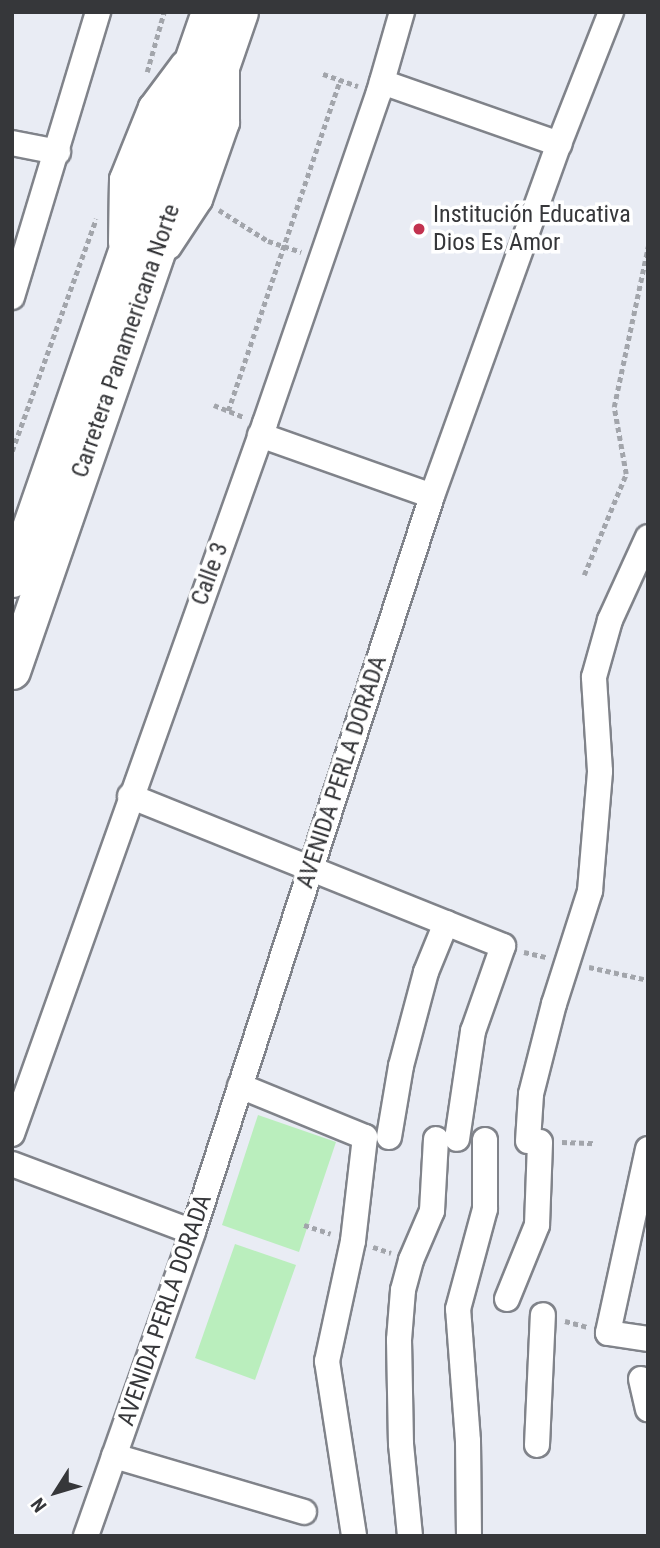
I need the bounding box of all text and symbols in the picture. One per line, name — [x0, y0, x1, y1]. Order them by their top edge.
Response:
street label: Carretera Panamericana Norte — [66, 201, 186, 481]
place label: Institución Educativa Dios Es Amor — [433, 201, 631, 257]
marker: Institución Educativa Dios Es Amor — [411, 221, 427, 237]
street label: Calle 3 — [185, 539, 235, 609]
street label: AVENIDA PERLA DORADA — [291, 652, 393, 892]
street label: AVENIDA PERLA DORADA — [112, 1191, 218, 1429]
north arrow — [21, 1457, 91, 1527]
text: N — [26, 1493, 52, 1517]

